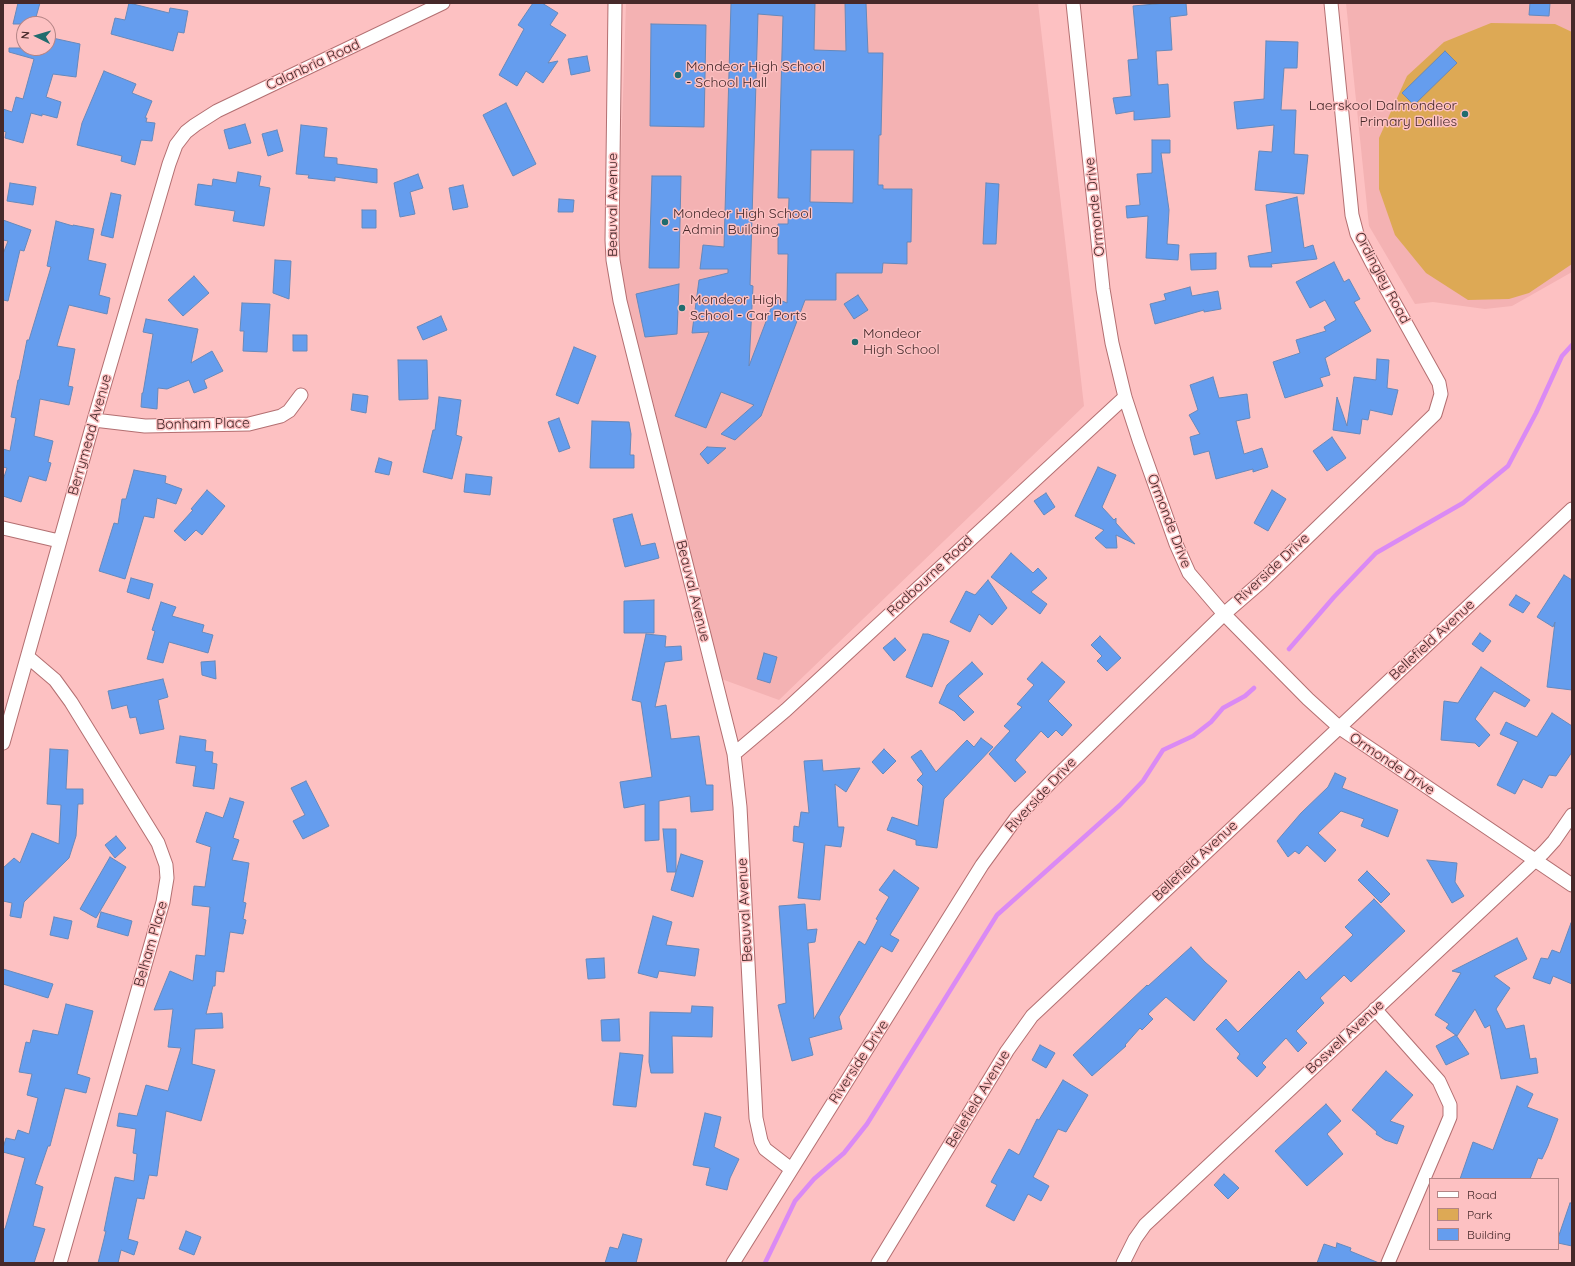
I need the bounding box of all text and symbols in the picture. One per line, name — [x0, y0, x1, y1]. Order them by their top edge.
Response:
north arrow — [16, 16, 56, 56]
text: N — [18, 30, 32, 40]
street label: Calanbria Road — [264, 36, 362, 94]
place label: Mondeor High School - School Hall — [686, 59, 825, 92]
marker: Mondeor High School - School Hall — [673, 70, 683, 80]
place label: Laerskool Dalmondeor Primary Dallies — [1309, 98, 1457, 130]
marker: Laerskool Dalmondeor Primary Dallies — [1460, 109, 1470, 119]
street label: Beauval Avenue — [605, 153, 621, 257]
street label: Ormonde Drive — [1081, 157, 1109, 257]
place label: Mondeor High School - Admin Building — [673, 206, 812, 238]
marker: Mondeor High School - Admin Building — [660, 217, 670, 227]
street label: Ordingley Road — [1351, 229, 1413, 327]
place label: Mondeor High School - Car Ports — [690, 292, 807, 324]
marker: Mondeor High School - Car Ports — [677, 303, 687, 313]
place label: Mondeor High School — [863, 326, 940, 358]
marker: Mondeor High School — [850, 337, 860, 347]
street label: Berrymead Avenue — [65, 373, 115, 497]
street label: Bonham Place — [156, 415, 250, 433]
street label: Ormonde Drive — [1143, 472, 1195, 570]
street label: Riverside Drive — [1231, 530, 1313, 608]
street label: Radbourne Road — [884, 532, 976, 620]
street label: Beauval Avenue — [672, 538, 714, 644]
street label: Bellefield Avenue — [1386, 596, 1478, 684]
street label: Ormonde Drive — [1346, 729, 1438, 799]
street label: Riverside Drive — [1002, 754, 1080, 836]
street label: Bellefield Avenue — [1149, 817, 1241, 905]
street label: Beauval Avenue — [734, 858, 756, 962]
street label: Belham Place — [131, 899, 171, 989]
street label: Boswell Avenue — [1302, 997, 1388, 1077]
street label: Riverside Drive — [826, 1017, 892, 1107]
street label: Bellefield Avenue — [942, 1047, 1014, 1151]
legend — [1429, 1178, 1559, 1250]
text: Road — [1467, 1187, 1497, 1202]
text: Park — [1467, 1207, 1492, 1222]
text: Building — [1467, 1227, 1511, 1242]

